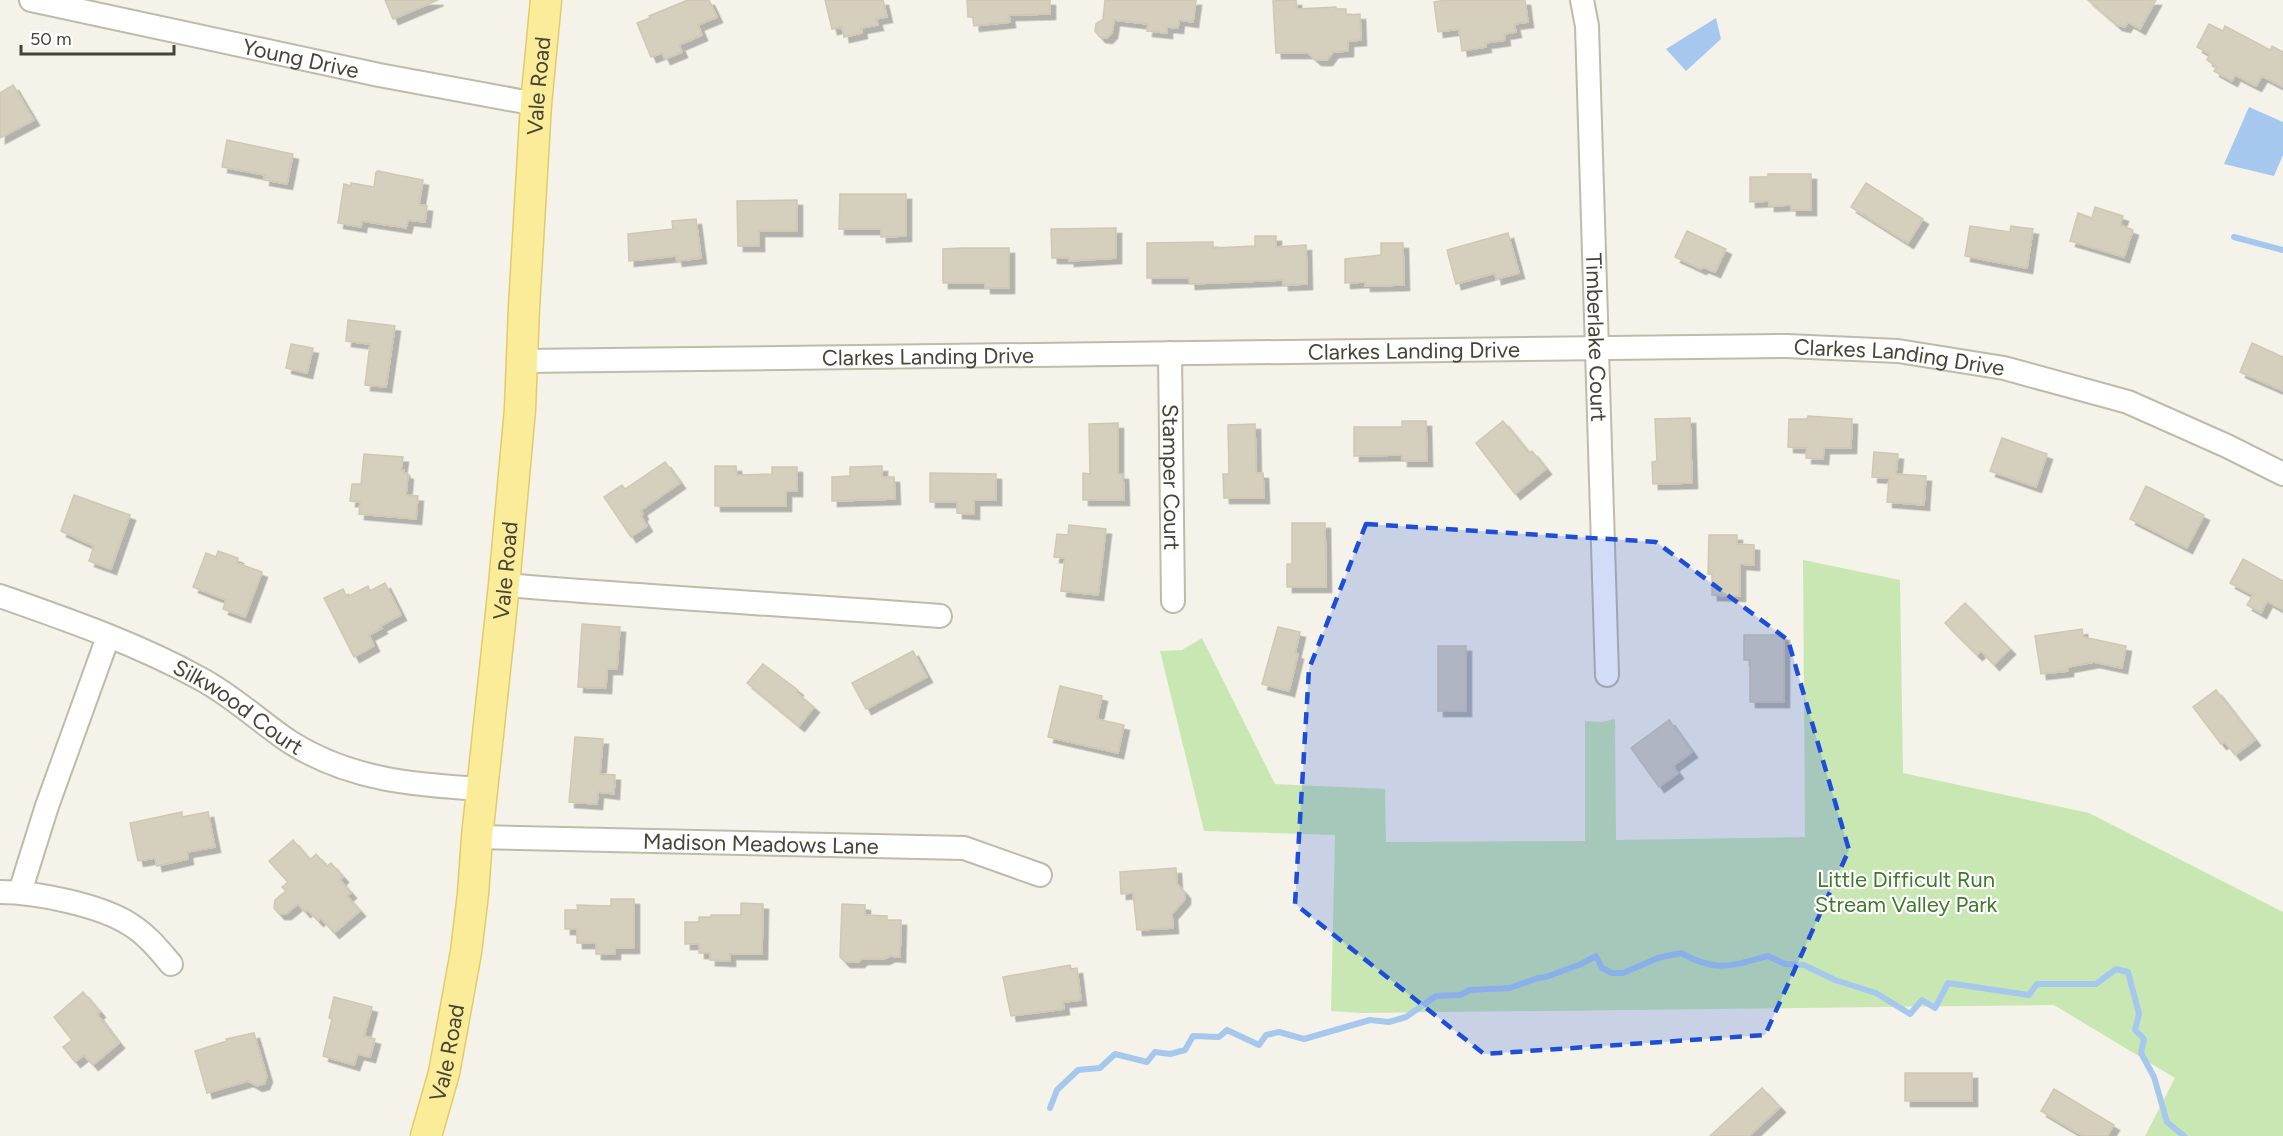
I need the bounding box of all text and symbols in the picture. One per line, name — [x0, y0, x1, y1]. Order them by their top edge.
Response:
scale bar — [21, 18, 174, 56]
text: 50 m — [30, 28, 72, 50]
street label: Young Drive — [240, 32, 362, 84]
street label: Vale Road — [521, 35, 556, 136]
street label: Timberlake Court — [1580, 252, 1613, 422]
street label: Clarkes Landing Drive — [1793, 333, 2007, 381]
street label: Clarkes Landing Drive — [1308, 336, 1520, 365]
street label: Clarkes Landing Drive — [822, 341, 1034, 371]
street label: Stamper Court — [1157, 404, 1186, 550]
street label: Vale Road — [487, 520, 523, 621]
street label: Silkwood Court — [169, 653, 308, 760]
street label: Madison Meadows Lane — [643, 827, 879, 860]
park label: Little Difficult Run Stream Valley Park — [1815, 866, 1998, 918]
street label: Vale Road — [423, 1002, 470, 1104]

